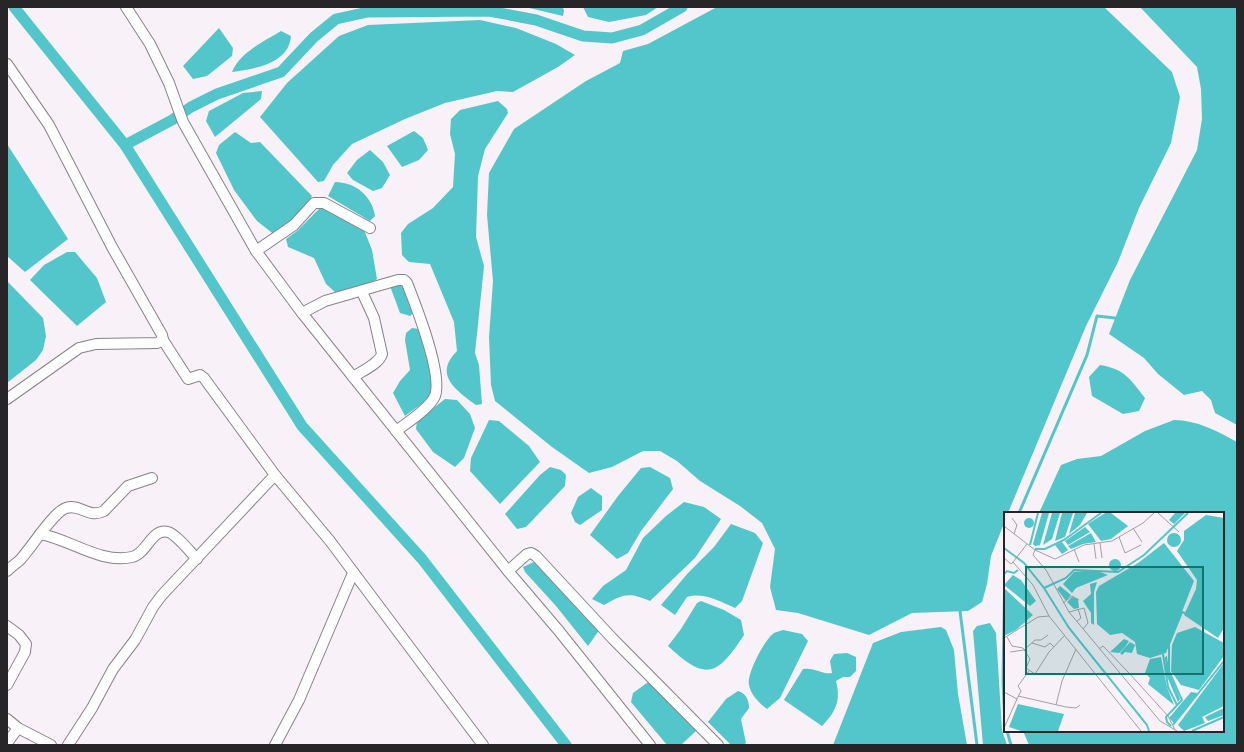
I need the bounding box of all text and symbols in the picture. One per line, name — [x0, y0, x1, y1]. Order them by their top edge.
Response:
inset map — [1004, 512, 1224, 732]

